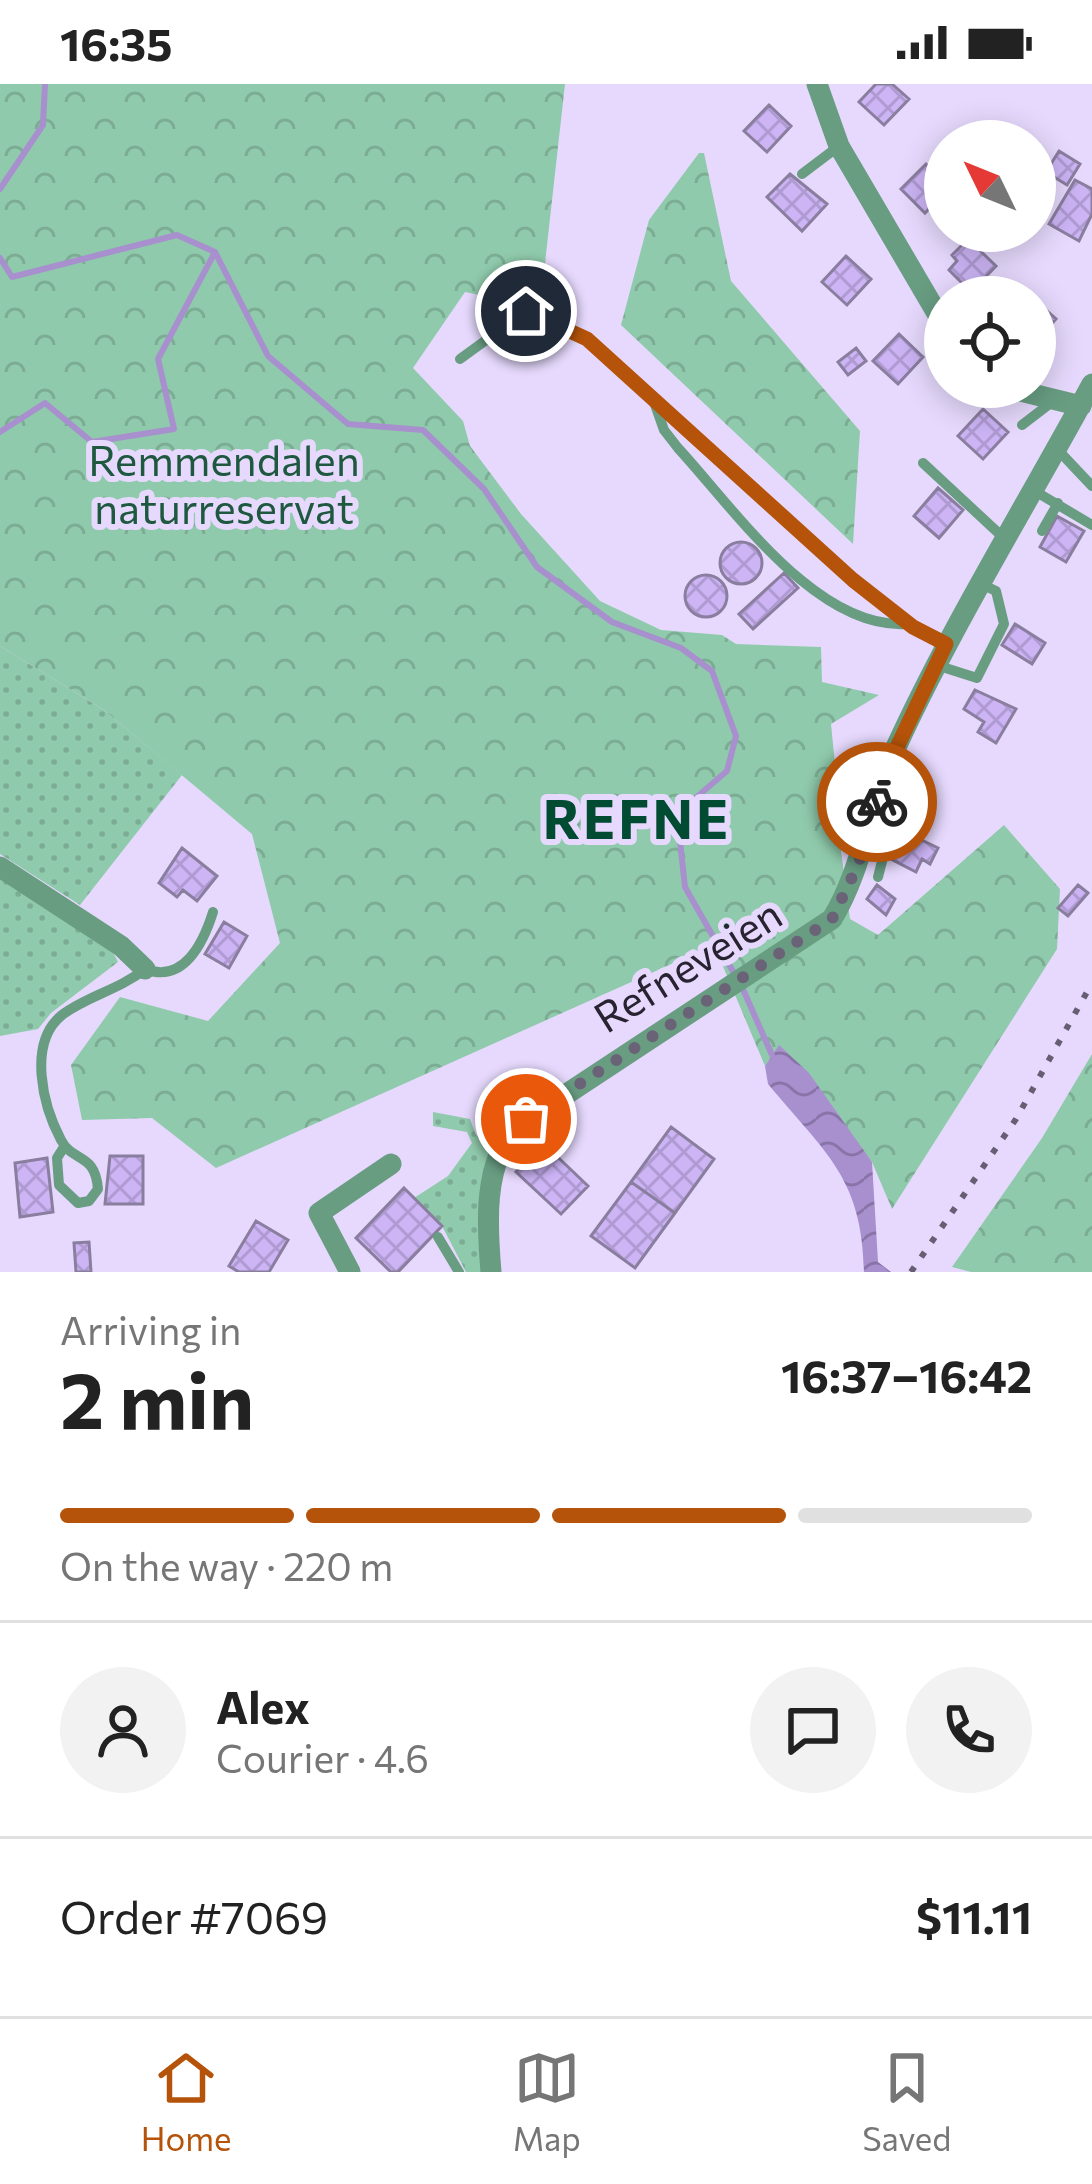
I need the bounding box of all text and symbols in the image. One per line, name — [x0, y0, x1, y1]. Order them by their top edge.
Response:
text: 16:35 — [60, 15, 172, 70]
north arrow — [924, 120, 1056, 252]
map controls — [924, 120, 1056, 408]
pin — [475, 260, 577, 362]
button: locate — [924, 276, 1056, 408]
icon: home — [493, 278, 559, 344]
park label: Remmendalen naturreservat — [88, 433, 360, 533]
courier — [817, 742, 937, 862]
icon: bike — [844, 769, 910, 835]
district label: REFNE — [543, 784, 731, 850]
street label: Refneveien — [584, 886, 790, 1042]
pin — [475, 1068, 577, 1170]
icon: bag — [493, 1086, 559, 1152]
text: Arriving in — [60, 1305, 241, 1353]
text: 16:37–16:42 — [781, 1347, 1032, 1402]
text: 2 min — [60, 1350, 254, 1445]
text: On the way · 220 m — [60, 1541, 393, 1589]
button: person — [60, 1667, 186, 1793]
button: chat — [750, 1667, 876, 1793]
button: phone — [906, 1667, 1032, 1793]
text: Alex — [216, 1678, 310, 1733]
text: Courier · 4.6 — [216, 1733, 429, 1781]
text: Order #7069 — [60, 1888, 328, 1943]
text: $11.11 — [916, 1888, 1032, 1943]
tab: Home — [141, 2045, 231, 2158]
tab: Map — [513, 2045, 581, 2158]
tab: Saved — [862, 2045, 951, 2158]

